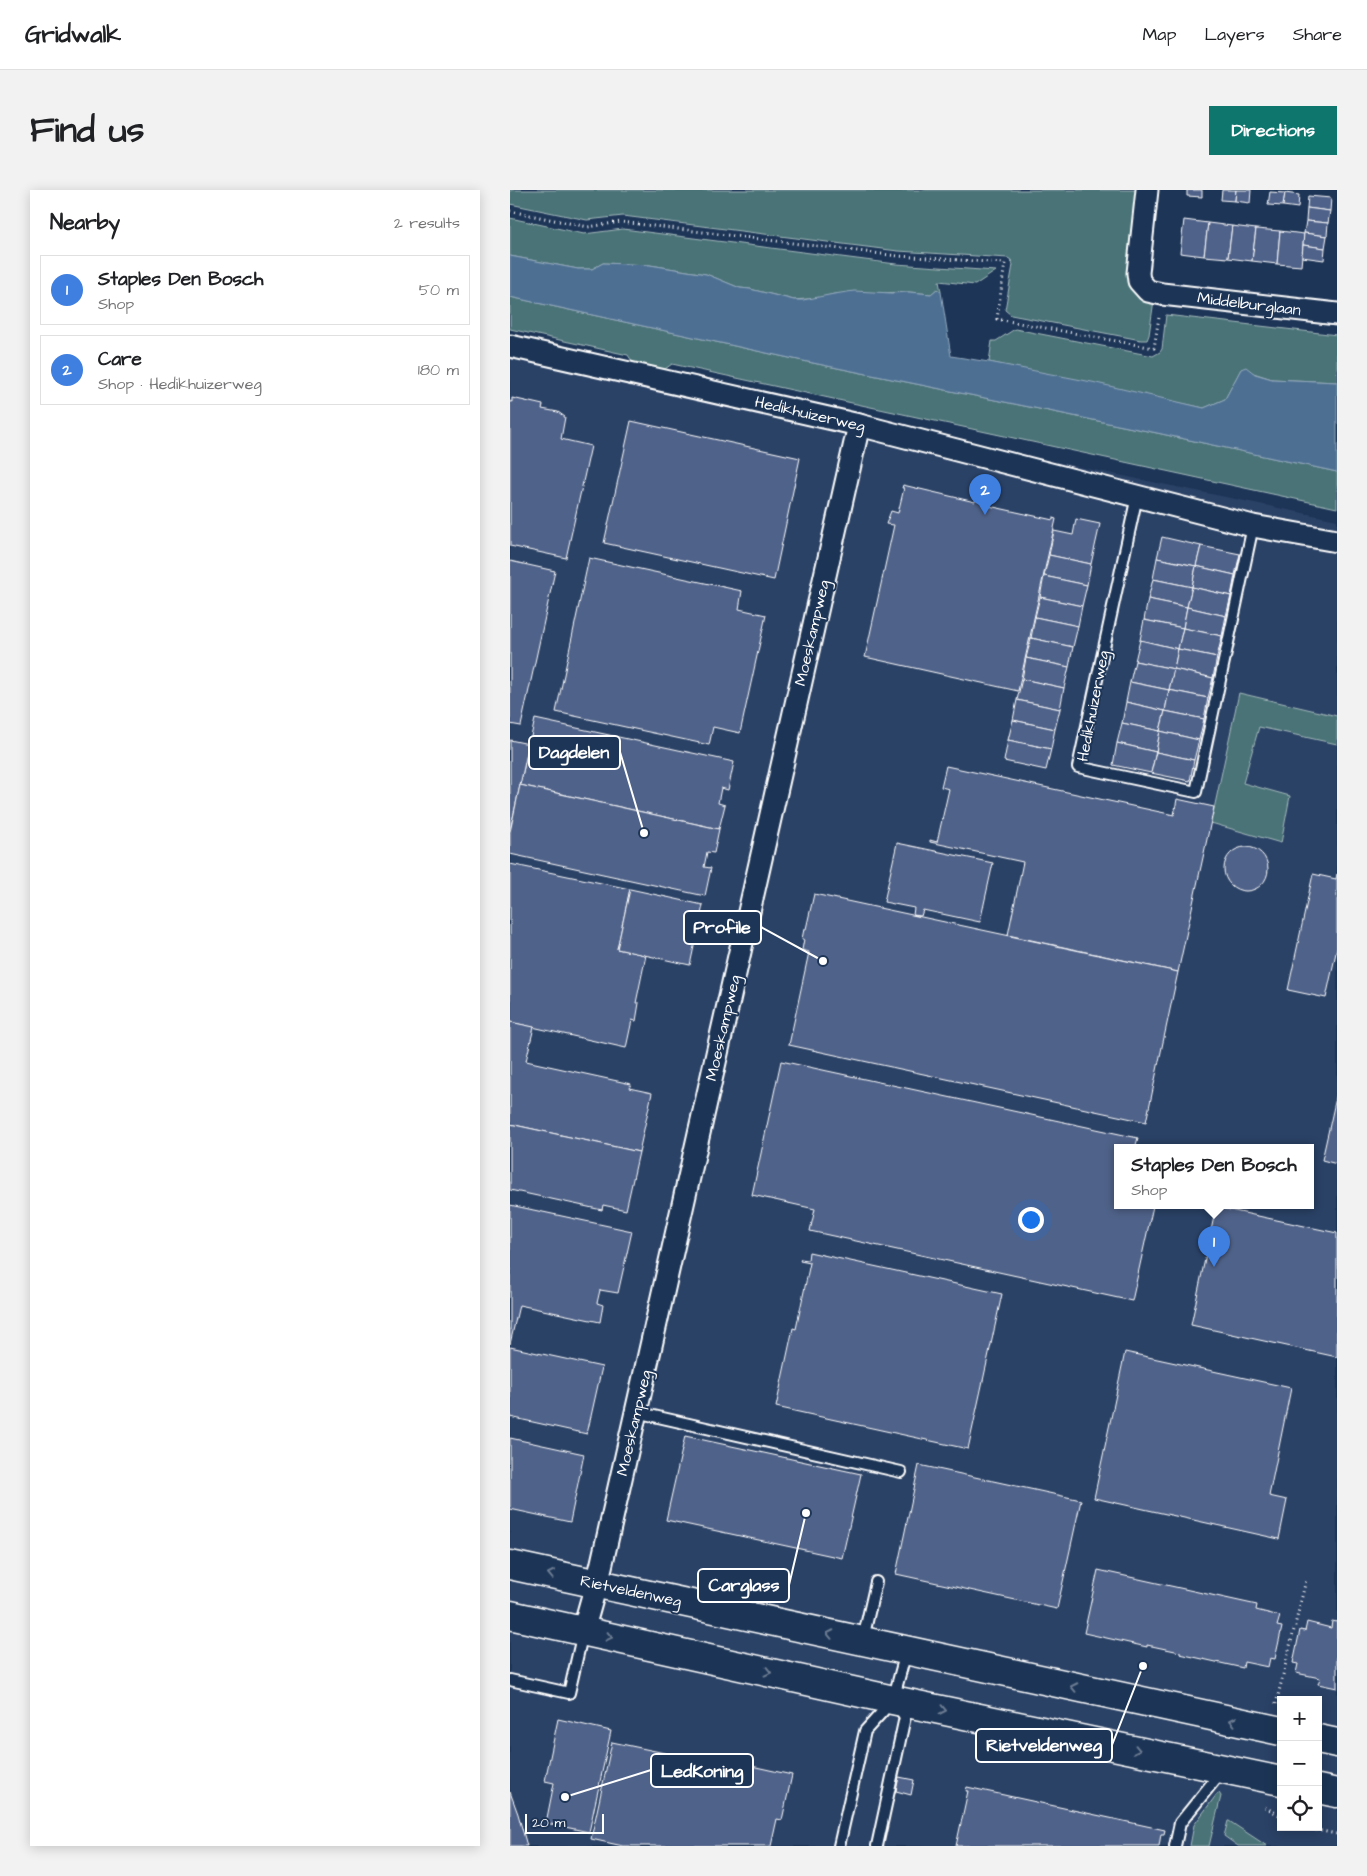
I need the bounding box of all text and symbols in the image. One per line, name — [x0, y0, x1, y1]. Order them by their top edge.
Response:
text: Gridwalk — [25, 18, 121, 52]
text: Map — [1142, 22, 1176, 47]
text: Layers — [1204, 22, 1265, 47]
text: Share — [1293, 22, 1342, 47]
text: Find us — [30, 106, 144, 155]
button: Directions — [1209, 106, 1337, 155]
text: Nearby — [50, 208, 120, 237]
text: 2 results — [394, 212, 460, 234]
text: Staples Den Bosch — [98, 266, 263, 293]
text: 1 — [66, 279, 68, 301]
text: 50 m — [419, 279, 459, 301]
street label: Middelburglaan — [1196, 287, 1302, 322]
text: Shop — [98, 293, 134, 315]
text: Care — [98, 346, 142, 373]
text: 2 — [62, 359, 72, 381]
text: 180 m — [418, 359, 459, 381]
text: Shop · Hedikhuizerweg — [98, 373, 262, 395]
street label: Hedikhuizerweg — [752, 391, 867, 438]
pin: 2 — [969, 474, 1001, 515]
street label: Moeskampweg — [789, 578, 836, 688]
street label: Hedikhuizerweg — [1071, 649, 1116, 764]
callout: Dagdelen — [529, 736, 620, 769]
text: Dagdelen — [539, 740, 609, 766]
callout: Profile — [684, 911, 761, 944]
text: Profile — [693, 915, 751, 940]
street label: Moeskampweg — [700, 973, 747, 1083]
popup — [1114, 1144, 1314, 1209]
text: Staples Den Bosch — [1131, 1152, 1297, 1179]
text: Shop — [1131, 1179, 1167, 1201]
your location — [1018, 1207, 1044, 1233]
pin: 1 — [1198, 1226, 1230, 1267]
street label: Moeskampweg — [611, 1368, 658, 1478]
one-way arrow — [547, 1569, 556, 1580]
callout: Carglass — [698, 1569, 789, 1602]
street label: Rietveldenweg — [578, 1570, 684, 1613]
text: Carglass — [708, 1573, 780, 1599]
one-way arrow — [825, 1629, 834, 1640]
one-way arrow — [604, 1631, 613, 1641]
one-way arrow — [763, 1666, 772, 1677]
one-way arrow — [1070, 1682, 1079, 1692]
map controls — [1277, 1696, 1322, 1831]
button: + — [1277, 1696, 1322, 1741]
one-way arrow — [939, 1704, 948, 1715]
one-way arrow — [1229, 1716, 1238, 1727]
callout: Rietveldenweg — [976, 1729, 1112, 1762]
text: Rietveldenweg — [986, 1733, 1103, 1759]
button: − — [1277, 1741, 1322, 1786]
one-way arrow — [1132, 1744, 1141, 1755]
callout: LedKoning — [651, 1754, 753, 1787]
text: LedKoning — [661, 1759, 744, 1785]
button: locate — [1277, 1786, 1322, 1831]
scale bar — [525, 1811, 604, 1834]
text: 20 m — [532, 1813, 565, 1833]

